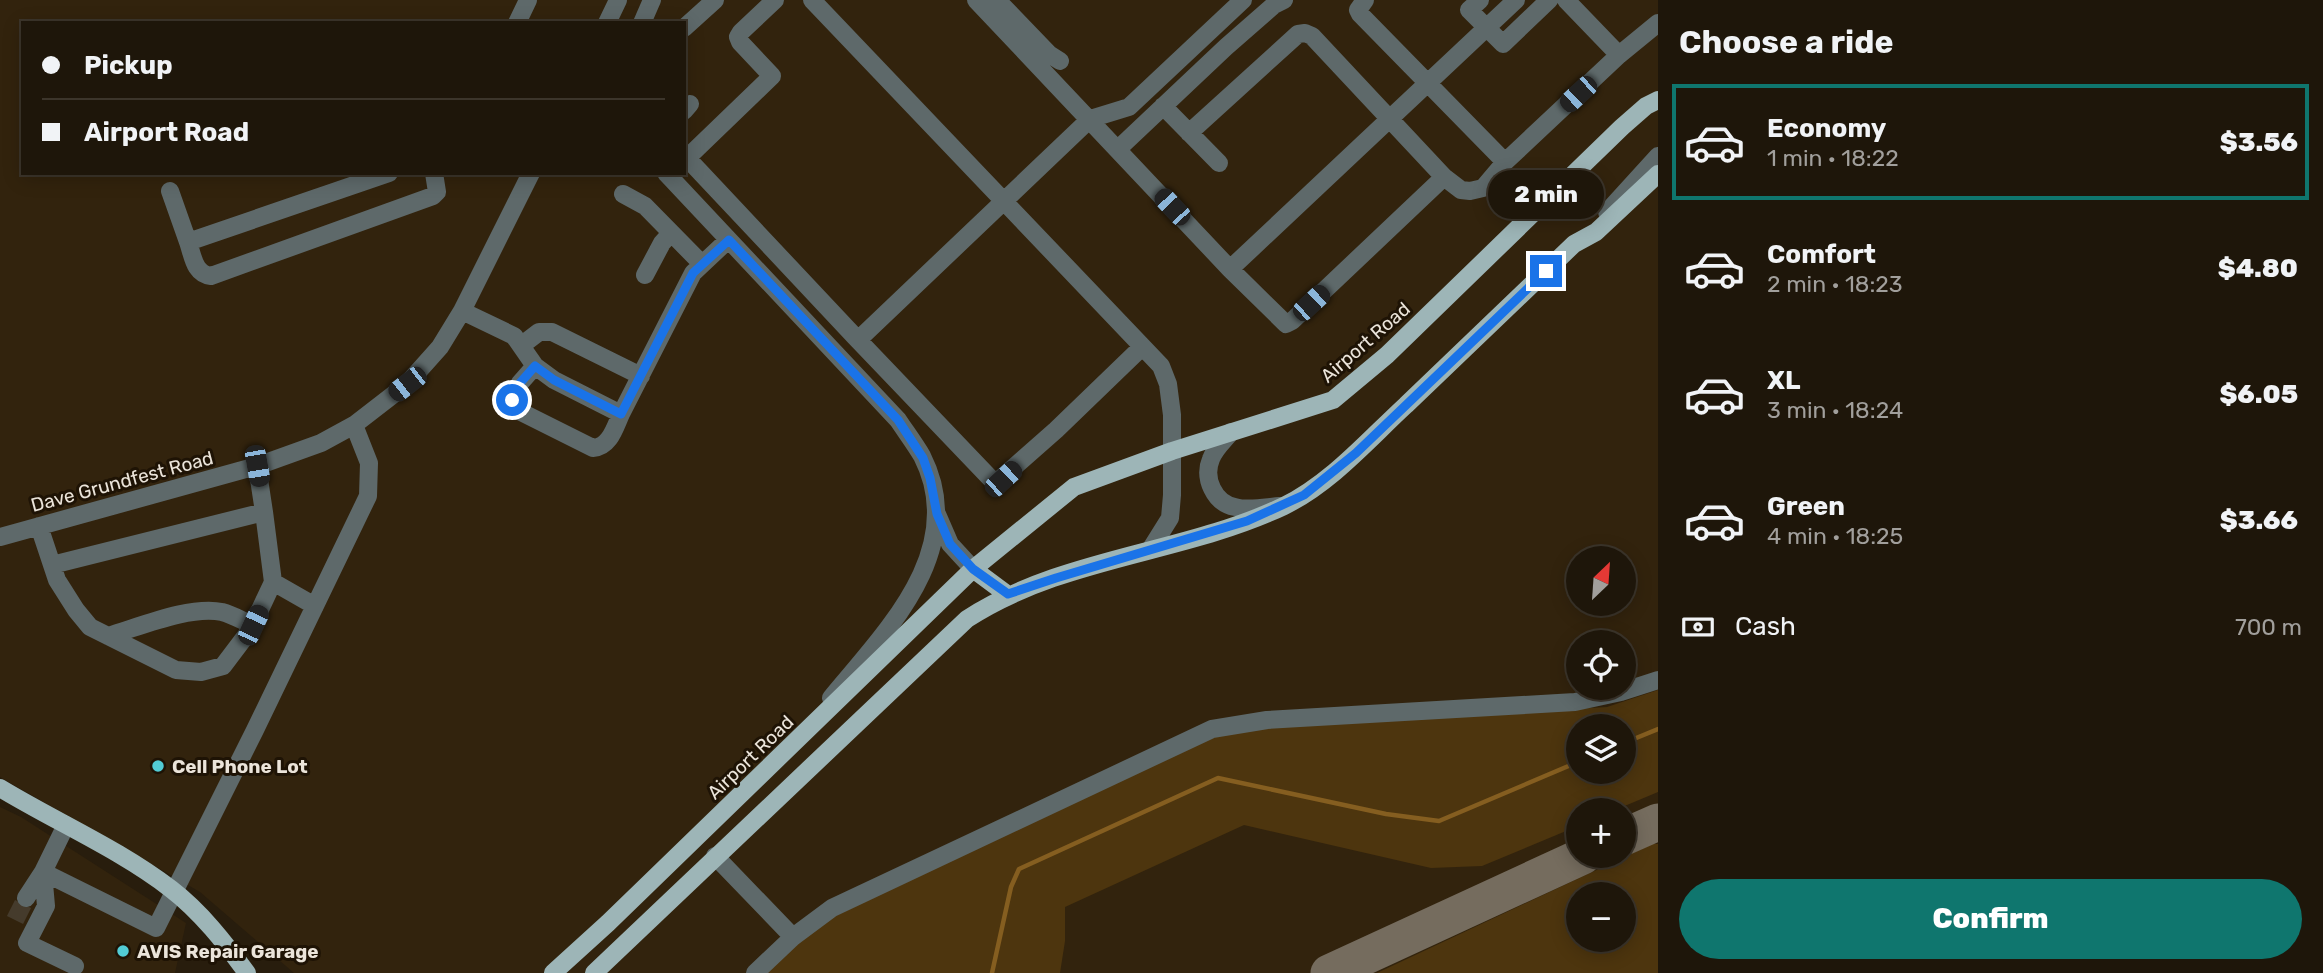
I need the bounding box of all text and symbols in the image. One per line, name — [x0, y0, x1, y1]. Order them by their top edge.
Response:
text: Choose a ride — [1679, 23, 1893, 61]
text: Pickup — [84, 50, 173, 81]
car — [1556, 72, 1601, 116]
icon: car — [1683, 111, 1746, 174]
text: Economy — [1767, 113, 1886, 144]
text: Airport Road — [84, 117, 249, 148]
text: $3.56 — [2220, 127, 2298, 158]
text: 1 min · 18:22 — [1767, 144, 1899, 172]
callout: 2 min — [1488, 170, 1604, 218]
text: 2 min — [1514, 180, 1578, 208]
car — [1150, 184, 1195, 230]
icon: car — [1683, 237, 1746, 300]
text: Comfort — [1767, 239, 1876, 270]
text: $4.80 — [2218, 253, 2298, 284]
route end — [1530, 255, 1562, 287]
text: 2 min · 18:23 — [1767, 270, 1903, 298]
car — [1289, 281, 1334, 325]
street label: Airport Road — [1316, 297, 1415, 388]
car — [384, 363, 431, 405]
icon: car — [1683, 363, 1746, 426]
text: XL — [1767, 365, 1800, 396]
text: $6.05 — [2219, 379, 2298, 410]
route start — [496, 384, 528, 416]
text: 3 min · 18:24 — [1767, 396, 1903, 424]
car — [244, 443, 271, 489]
street label: Dave Grundfest Road — [28, 446, 216, 517]
car — [981, 457, 1026, 501]
icon: car — [1683, 489, 1746, 552]
text: Green — [1767, 491, 1845, 522]
text: $3.66 — [2220, 505, 2298, 536]
text: 4 min · 18:25 — [1767, 522, 1903, 550]
north arrow — [1566, 546, 1636, 616]
map controls — [1566, 546, 1636, 952]
car — [235, 602, 272, 648]
icon: cash — [1679, 608, 1717, 646]
text: Cash — [1735, 611, 1796, 642]
text: 700 m — [2235, 613, 2302, 641]
button: locate — [1566, 630, 1636, 700]
street label: Airport Road — [702, 710, 798, 804]
button: layers — [1566, 714, 1636, 784]
place label: Cell Phone Lot — [172, 755, 308, 778]
marker: Cell Phone Lot — [150, 758, 166, 774]
button: + — [1566, 798, 1636, 868]
button: Confirm — [1679, 879, 2302, 959]
button: − — [1566, 882, 1636, 952]
place label: AVIS Repair Garage — [137, 940, 319, 963]
marker: AVIS Repair Garage — [115, 943, 131, 959]

